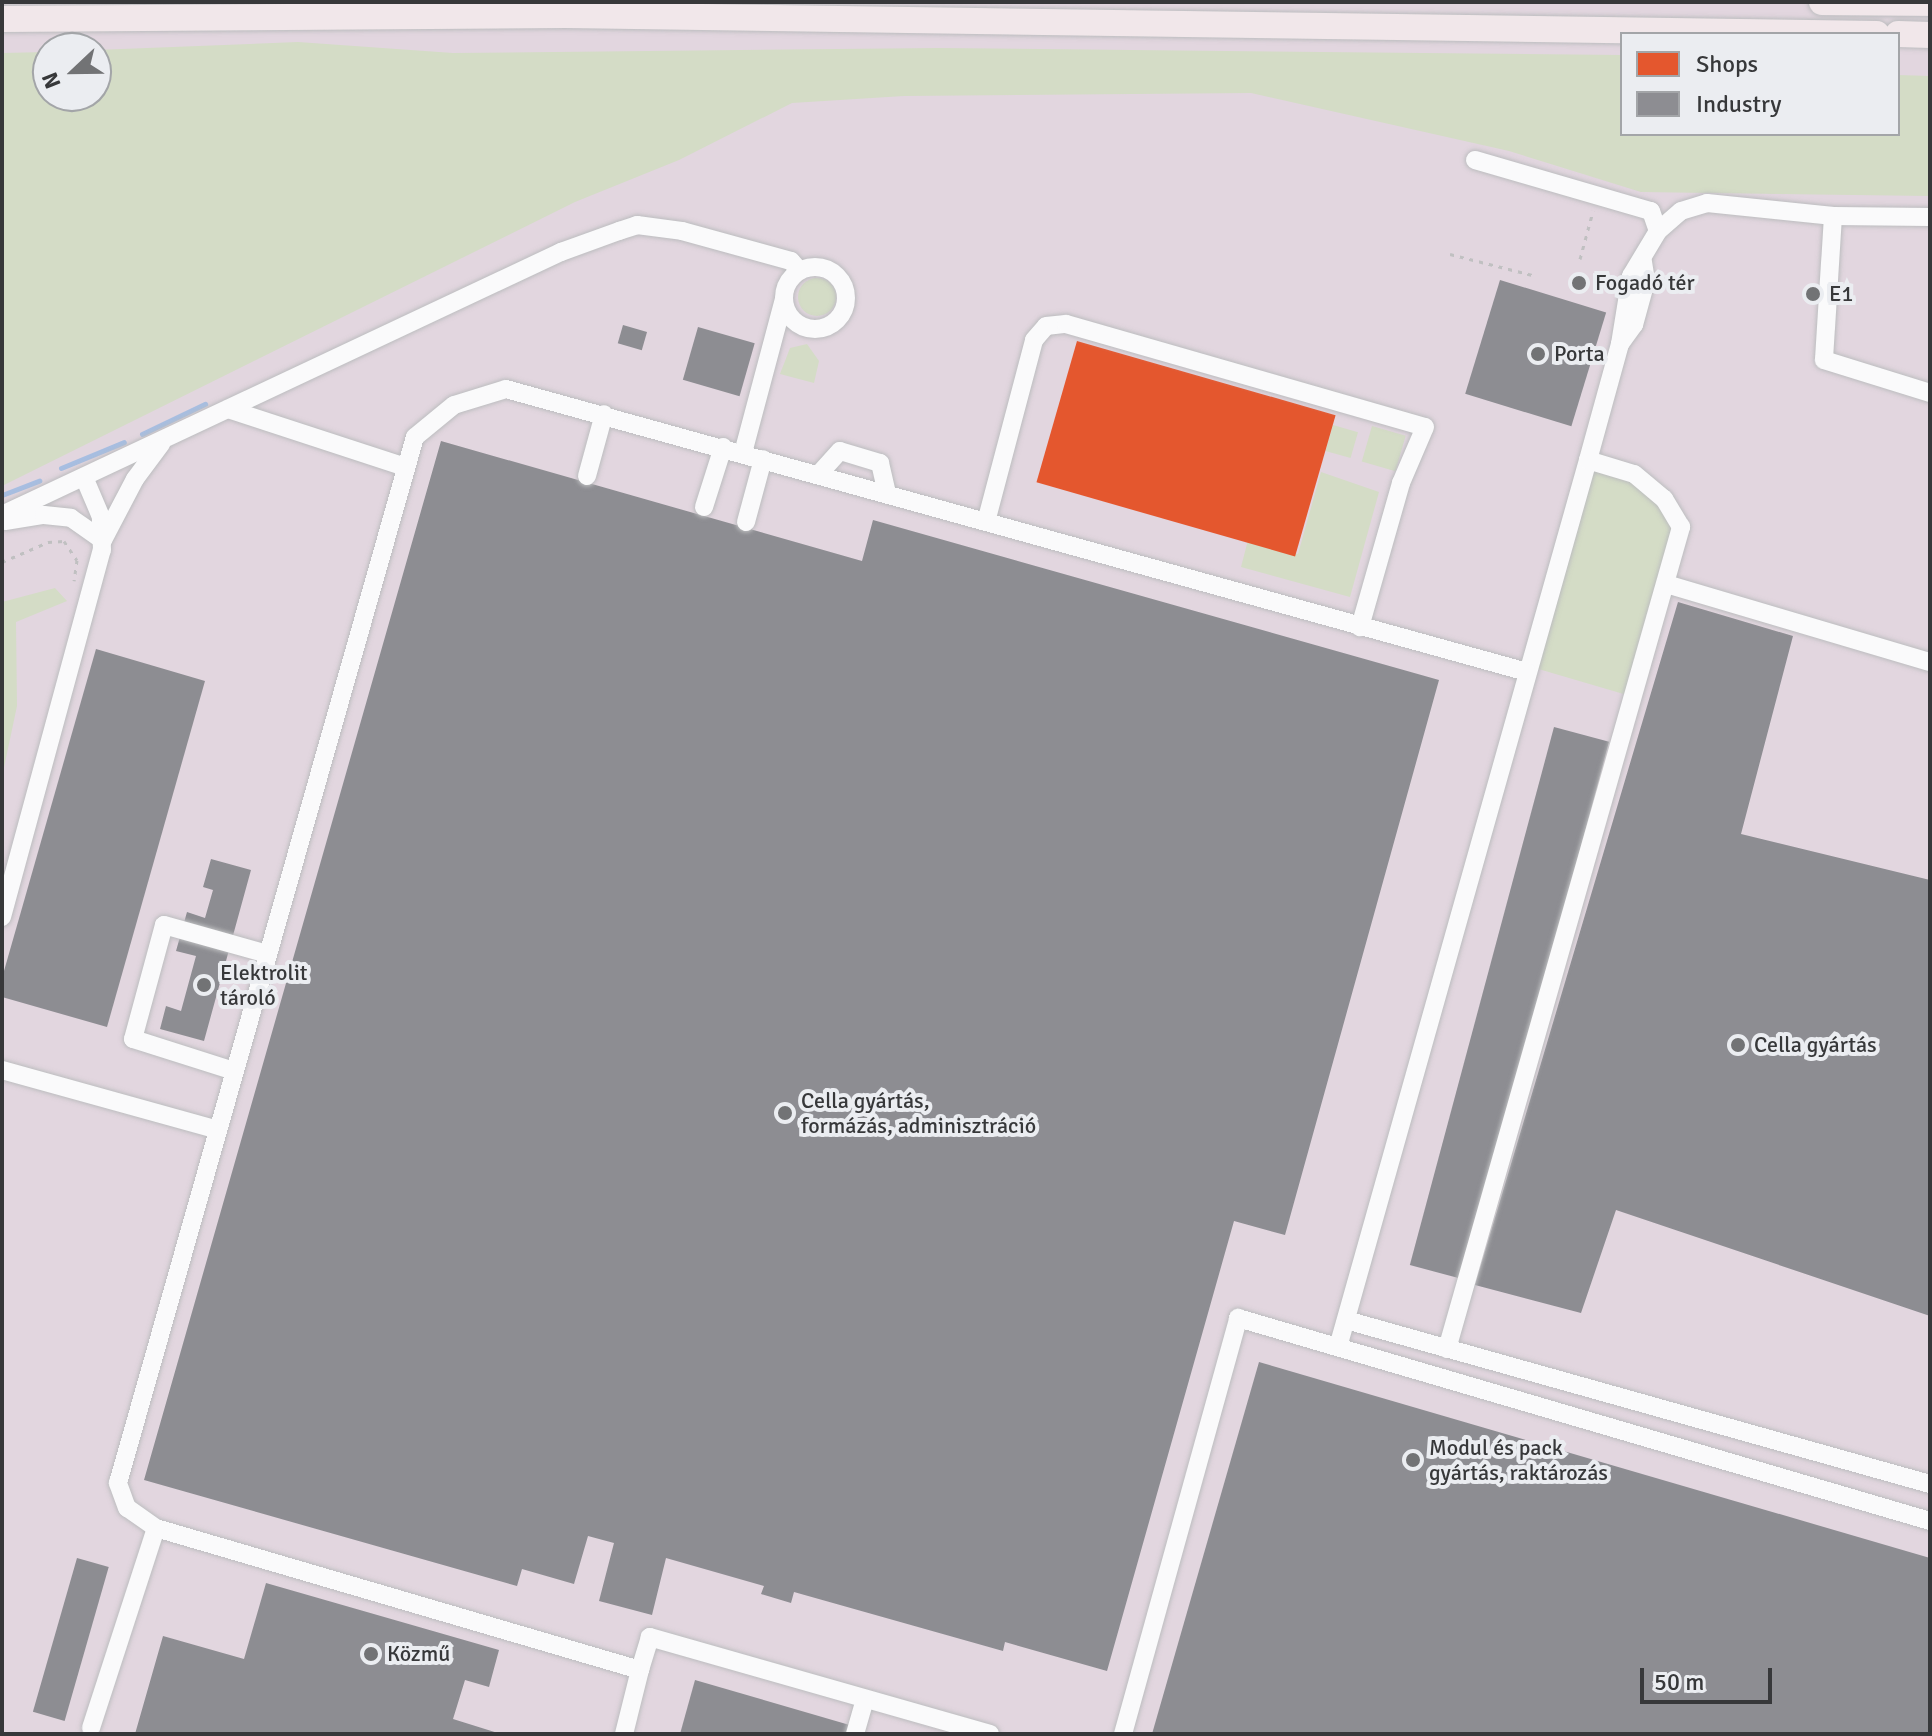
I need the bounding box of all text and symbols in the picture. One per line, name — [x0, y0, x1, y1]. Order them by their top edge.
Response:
north arrow — [32, 32, 112, 112]
legend — [1620, 32, 1900, 136]
text: Shops — [1696, 49, 1758, 79]
text: N — [36, 68, 67, 93]
text: Industry — [1696, 89, 1782, 119]
place label: Fogadó tér — [1595, 270, 1695, 296]
marker: Fogadó tér — [1570, 274, 1588, 292]
place label: E1 — [1829, 281, 1853, 307]
marker: E1 — [1804, 285, 1822, 303]
place label: Porta — [1554, 341, 1605, 367]
marker: Porta — [1529, 345, 1547, 363]
place label: Elektrolit tároló — [220, 959, 307, 1010]
marker: Elektrolit tároló — [195, 976, 213, 994]
place label: Cella gyártás — [1754, 1032, 1877, 1058]
marker: Cella gyártás — [1729, 1036, 1747, 1054]
place label: Cella gyártás, formázás, adminisztráció — [801, 1087, 1036, 1138]
marker: Cella gyártás, formázás, adminisztráció — [776, 1104, 794, 1122]
place label: Modul és pack gyártás, raktározás — [1429, 1434, 1608, 1486]
marker: Modul és pack gyártás, raktározás — [1404, 1451, 1422, 1469]
place label: Közmű — [387, 1641, 450, 1667]
marker: Közmű — [362, 1645, 380, 1663]
scale bar — [1644, 1652, 1776, 1702]
text: 50 m — [1654, 1667, 1704, 1697]

